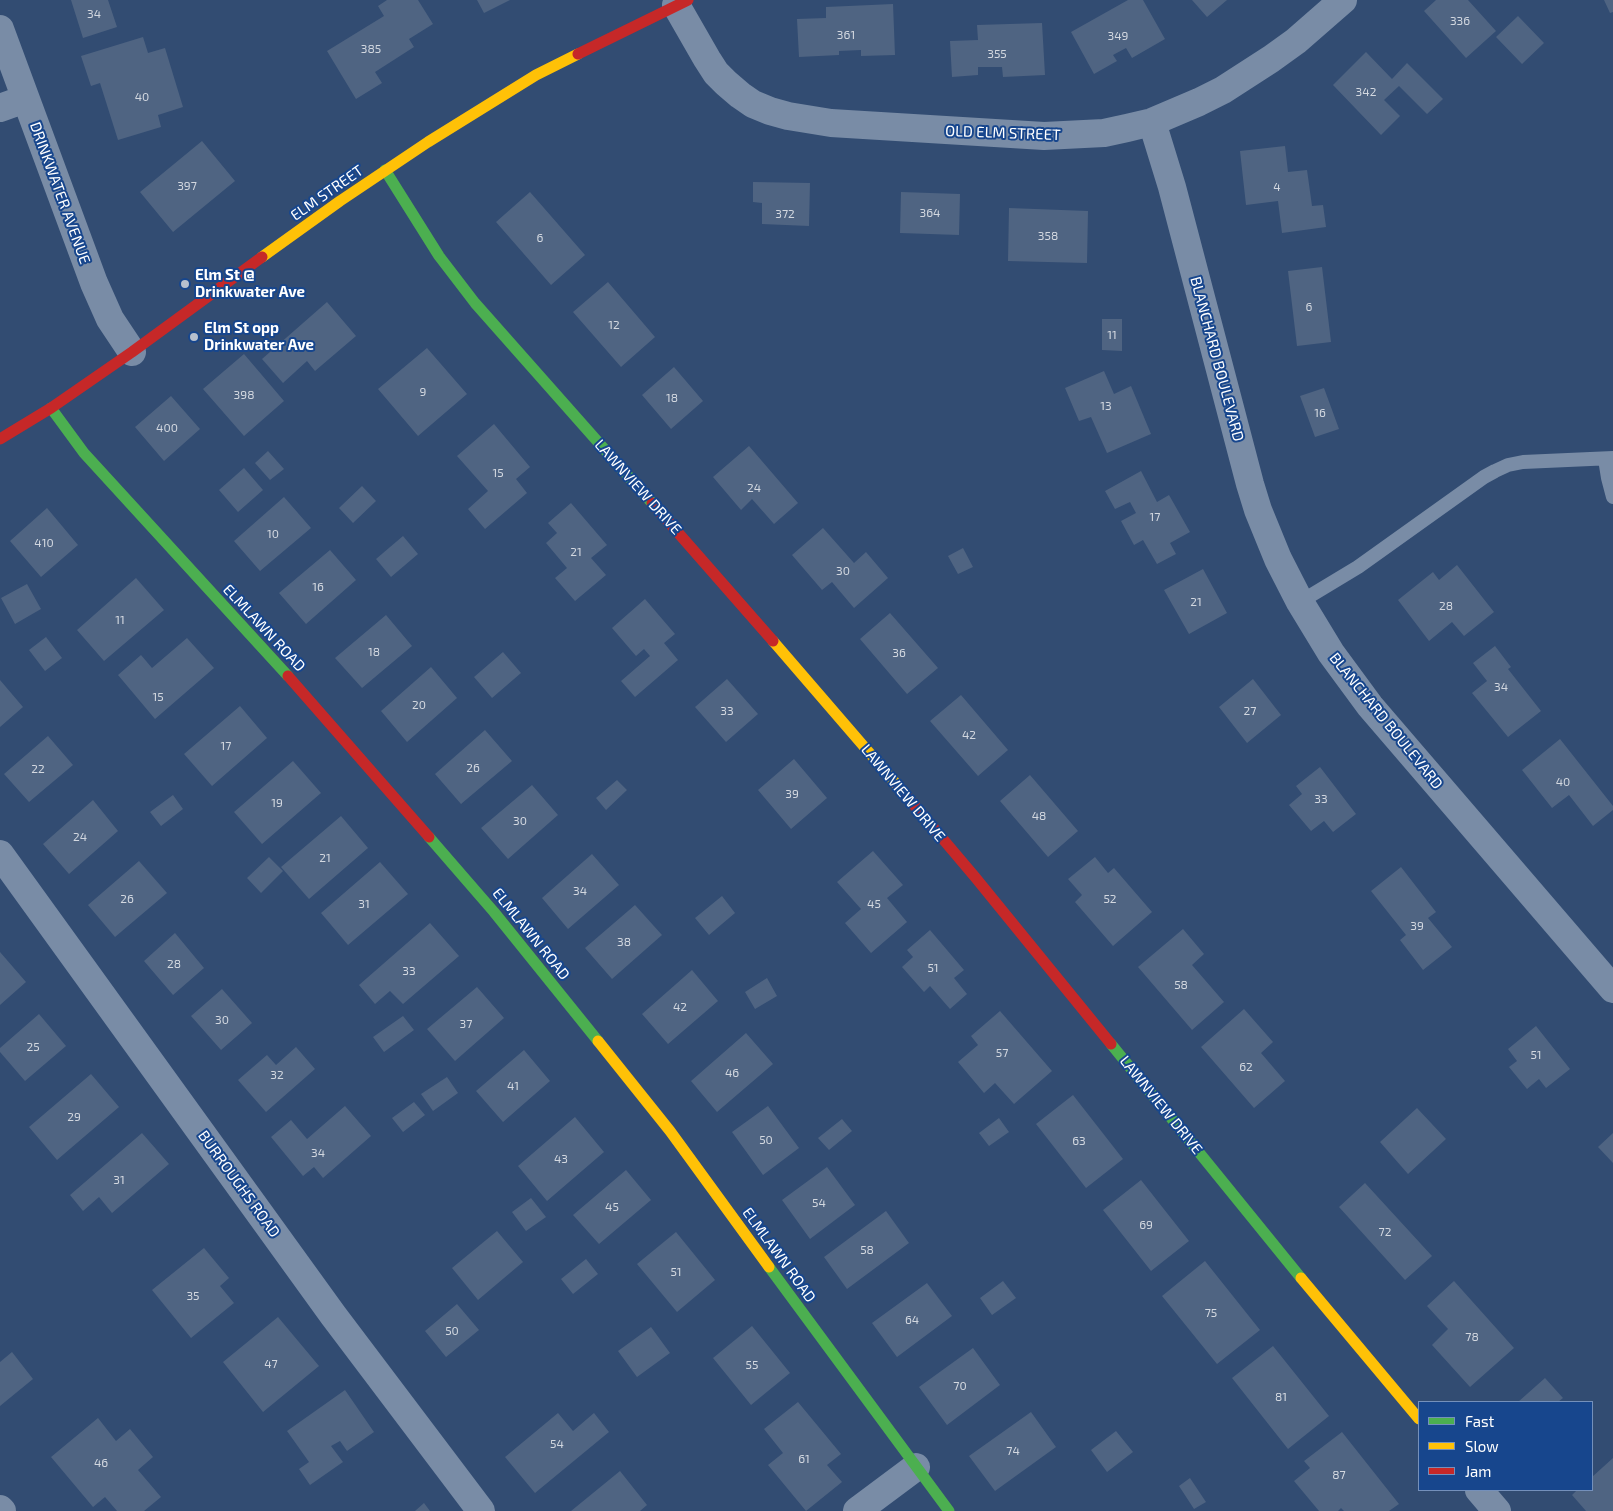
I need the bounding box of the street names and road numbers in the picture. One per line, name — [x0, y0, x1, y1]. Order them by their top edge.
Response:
street label: DRINKWATER AVENUE — [26, 119, 94, 267]
street label: OLD ELM STREET — [945, 122, 1061, 144]
street label: ELM STREET — [287, 161, 367, 225]
street label: BLANCHARD BOULEVARD — [1186, 275, 1248, 443]
street label: LAWNVIEW DRIVE — [591, 436, 685, 538]
street label: ELMLAWN ROAD — [219, 581, 309, 675]
street label: BLANCHARD BOULEVARD — [1326, 649, 1446, 793]
street label: LAWNVIEW DRIVE — [857, 741, 949, 845]
street label: ELMLAWN ROAD — [489, 885, 573, 983]
street label: LAWNVIEW DRIVE — [1116, 1052, 1206, 1158]
street label: BURROUGHS ROAD — [194, 1127, 284, 1241]
street label: ELMLAWN ROAD — [739, 1204, 819, 1306]

